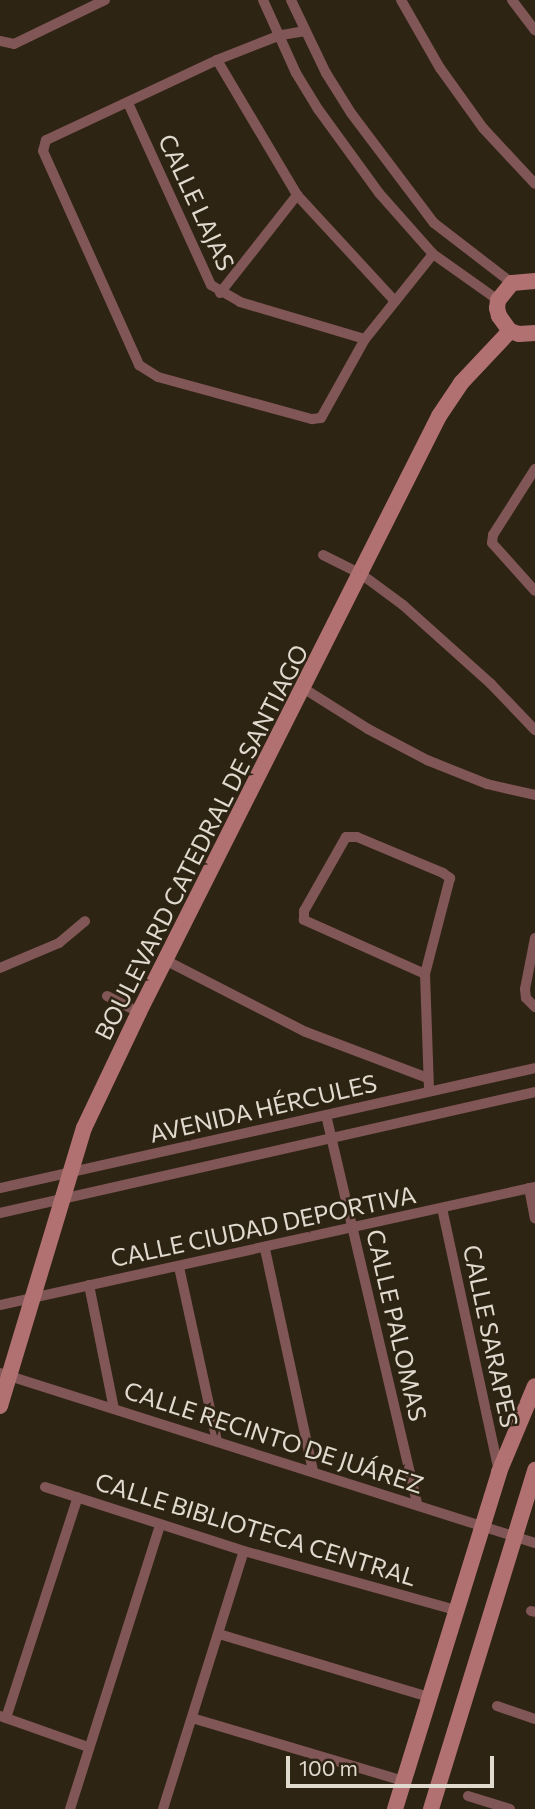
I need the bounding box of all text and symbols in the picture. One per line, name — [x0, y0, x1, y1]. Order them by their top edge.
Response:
street label: CALLE LAJAS — [153, 129, 241, 275]
street label: BOULEVARD CATEDRAL DE SANTIAGO — [88, 640, 314, 1044]
street label: AVENIDA HÉRCULES — [147, 1068, 379, 1148]
street label: CALLE CIUDAD DEPORTIVA — [108, 1180, 418, 1272]
street label: CALLE PALOMAS — [361, 1226, 433, 1424]
street label: CALLE SARAPES — [458, 1242, 524, 1430]
street label: CALLE RECINTO DE JUÁREZ — [121, 1375, 427, 1499]
street label: CALLE BIBLIOTECA CENTRAL — [92, 1466, 420, 1592]
scale bar — [290, 1742, 498, 1786]
text: 100 m — [299, 1755, 358, 1780]

